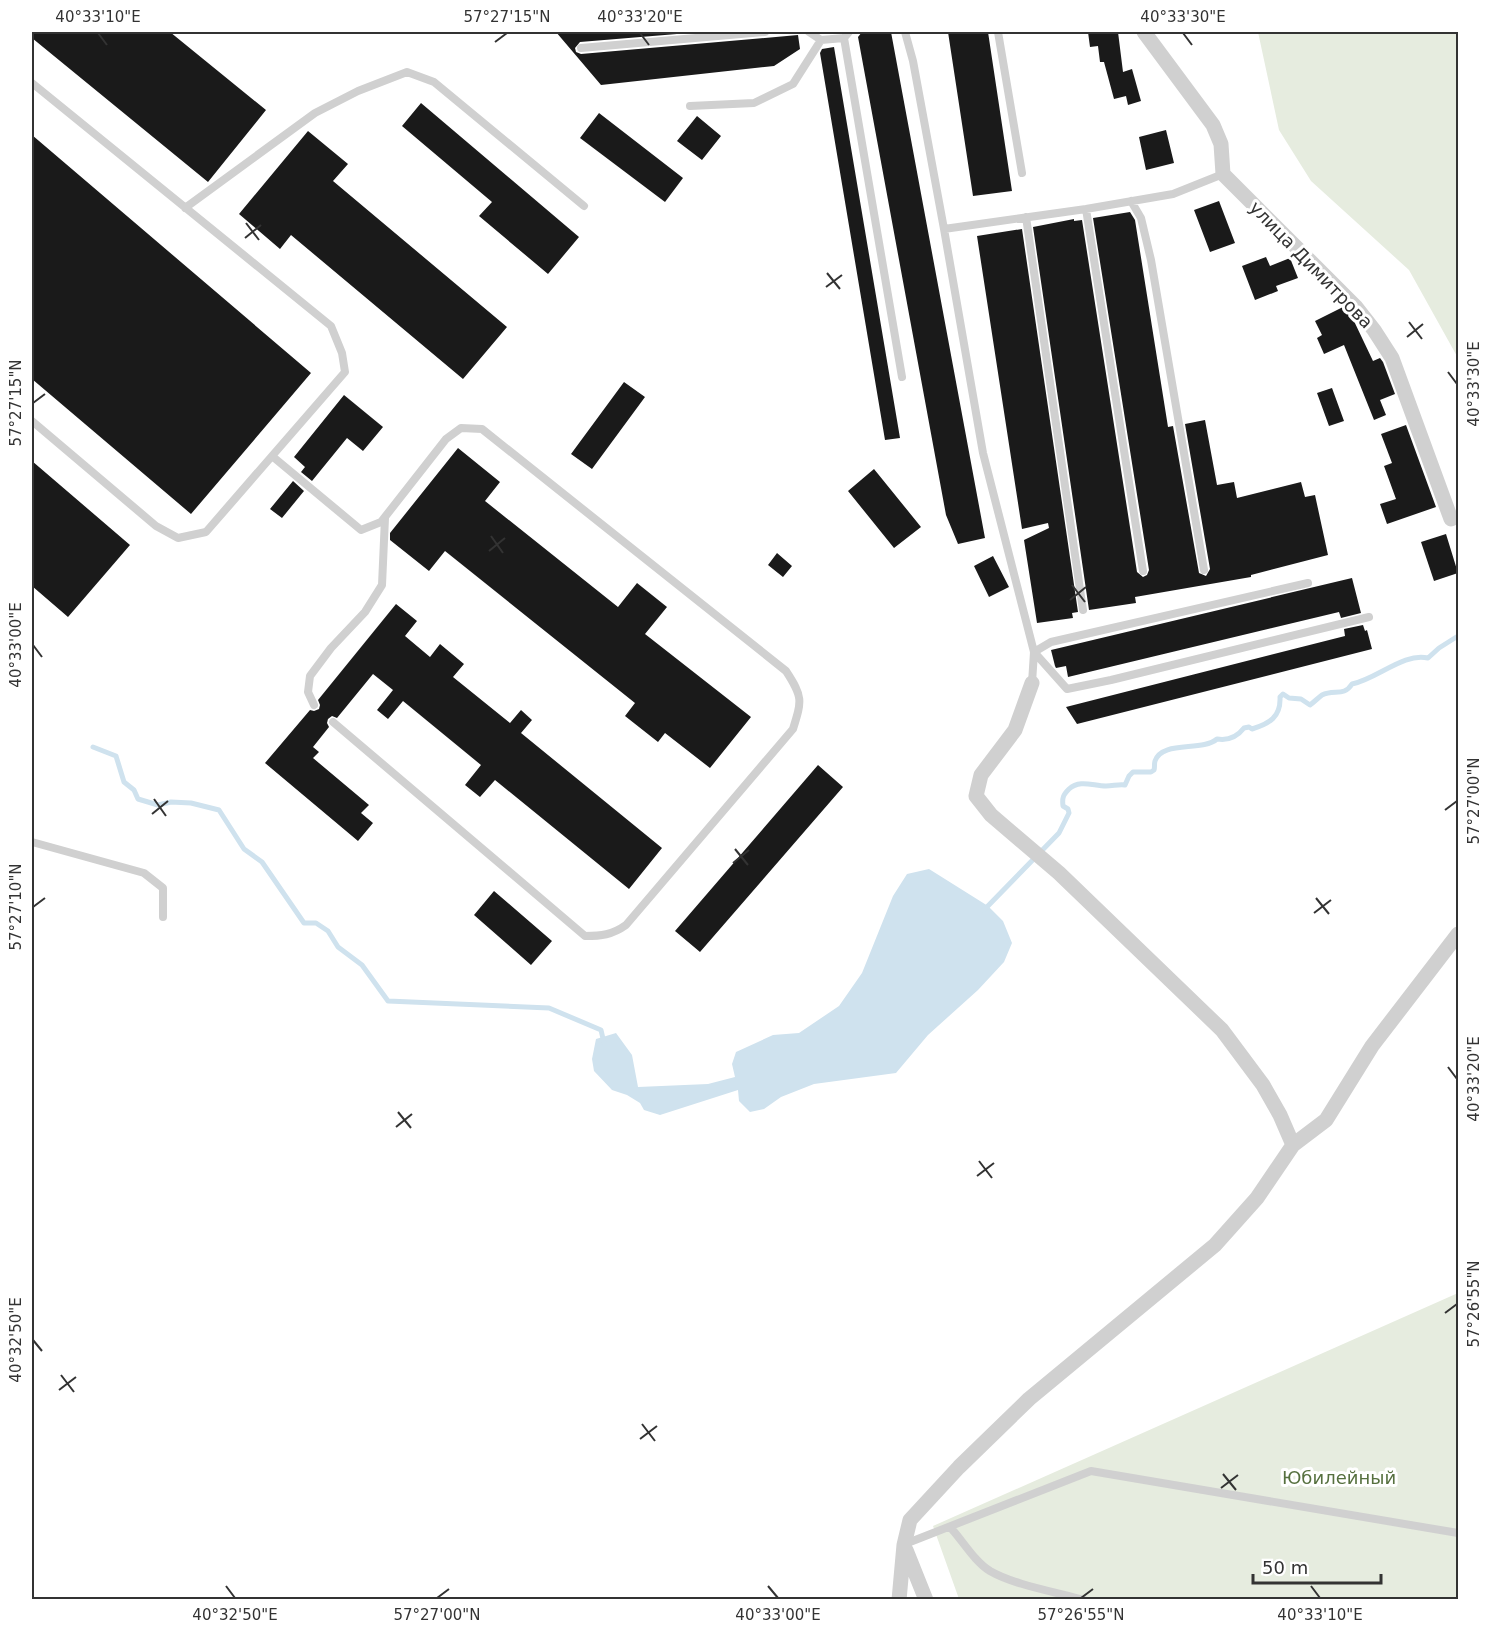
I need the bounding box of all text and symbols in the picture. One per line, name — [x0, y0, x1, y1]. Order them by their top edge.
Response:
text: 40°33'10"E — [55, 8, 141, 26]
text: 57°27'15"N — [463, 8, 551, 26]
text: 40°33'20"E — [597, 8, 683, 26]
text: 40°33'30"E — [1140, 8, 1226, 26]
street label: улица Димитрова — [1245, 197, 1377, 333]
text: 40°33'30"E — [1465, 341, 1483, 427]
text: 57°27'15"N — [7, 359, 25, 447]
text: 40°33'00"E — [7, 602, 25, 688]
text: 57°27'00"N — [1465, 757, 1483, 845]
text: 57°27'10"N — [7, 863, 25, 951]
text: 40°33'20"E — [1465, 1036, 1483, 1122]
text: 57°26'55"N — [1465, 1260, 1483, 1348]
text: 40°32'50"E — [7, 1297, 25, 1383]
park label: Юбилейный — [1282, 1467, 1396, 1488]
scale bar — [1253, 1547, 1380, 1585]
text: 50 m — [1262, 1557, 1308, 1578]
text: 40°32'50"E — [192, 1606, 278, 1624]
text: 57°27'00"N — [393, 1606, 481, 1624]
text: 40°33'00"E — [735, 1606, 821, 1624]
text: 57°26'55"N — [1037, 1606, 1125, 1624]
text: 40°33'10"E — [1277, 1606, 1363, 1624]

